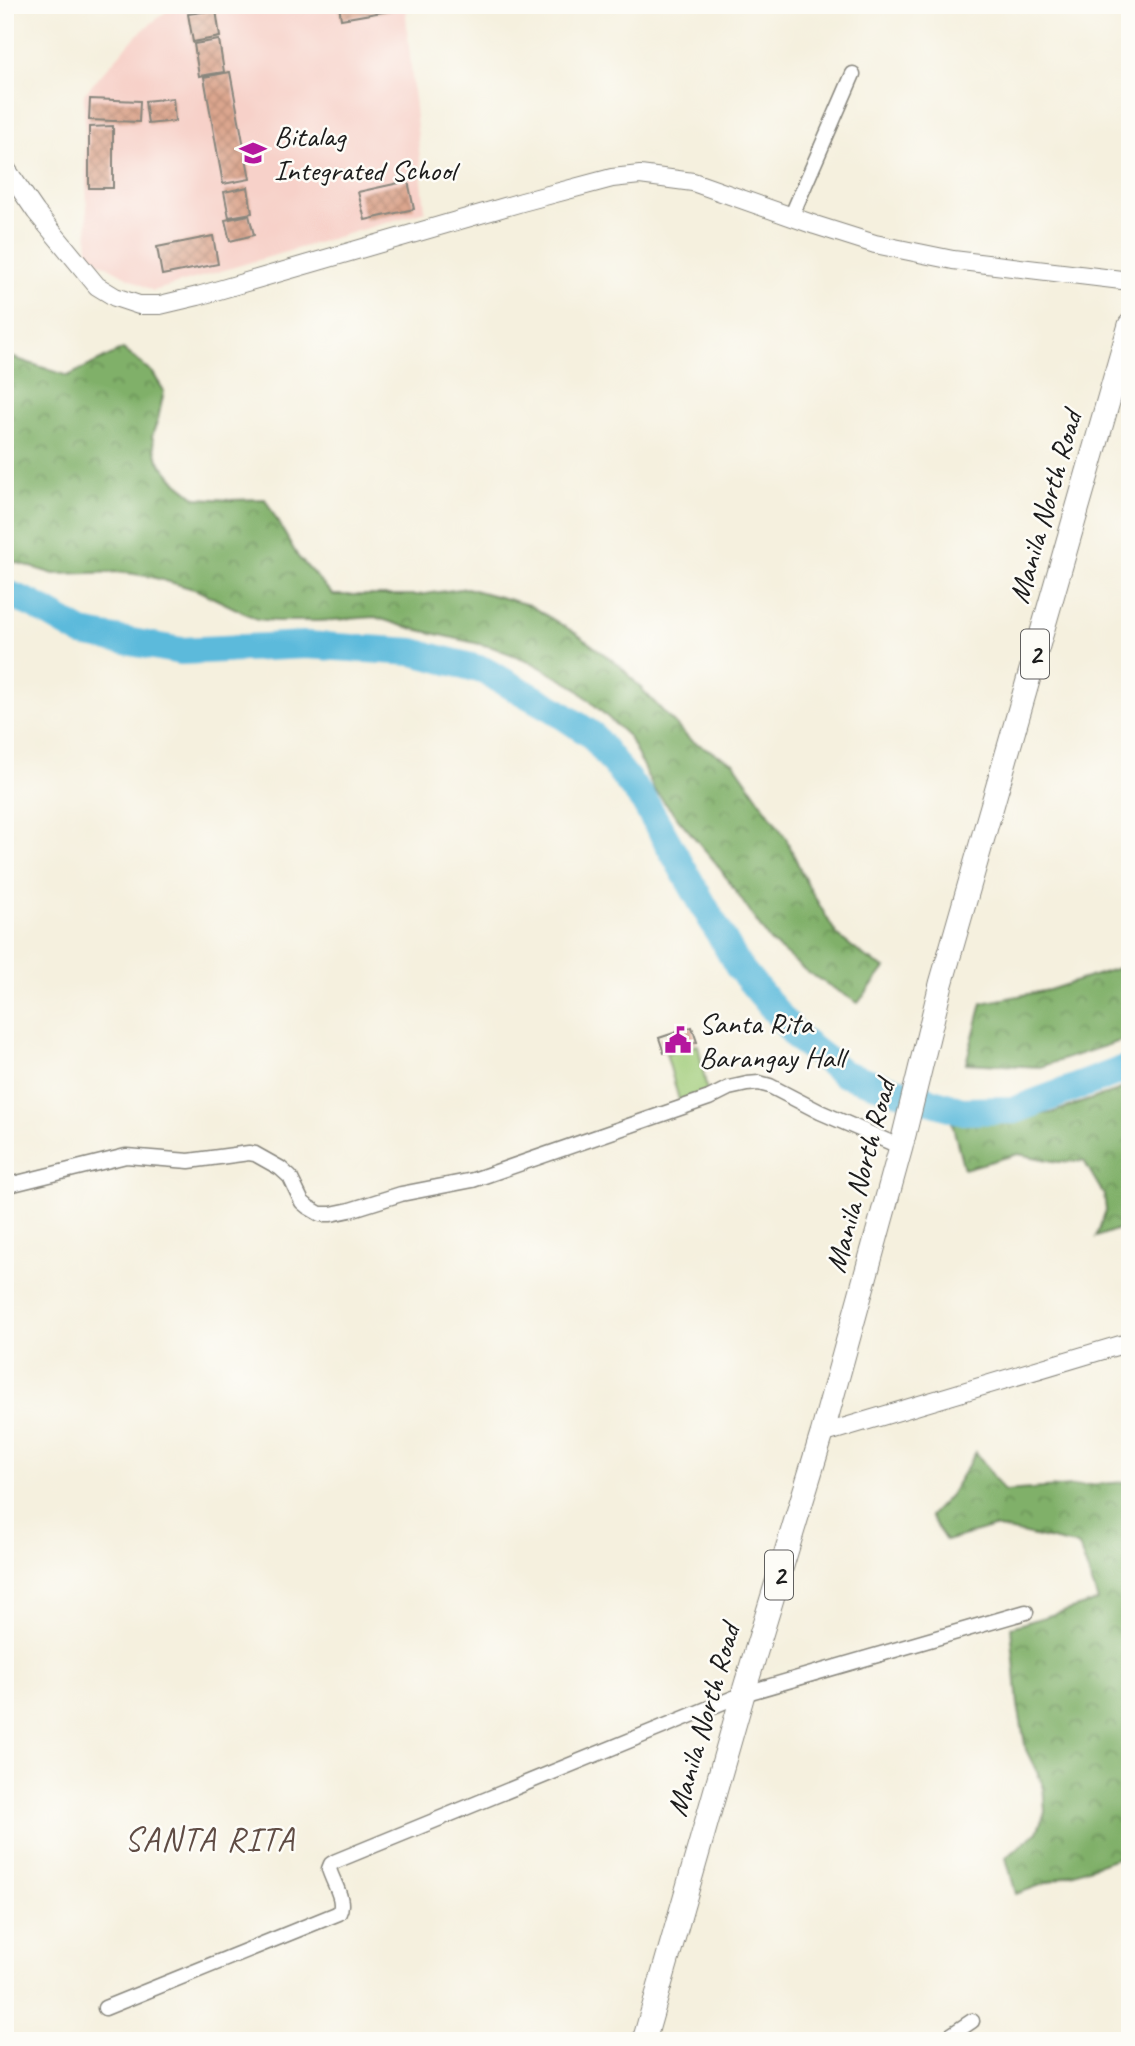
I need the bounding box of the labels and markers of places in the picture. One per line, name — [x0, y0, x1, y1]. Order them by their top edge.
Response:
place label: Bitalag Integrated School — [274, 117, 461, 189]
school or university icon: Bitalag Integrated School — [238, 138, 268, 168]
place label: Santa Rita Barangay Hall — [699, 1004, 850, 1076]
public building icon: Santa Rita Barangay Hall — [663, 1025, 693, 1055]

